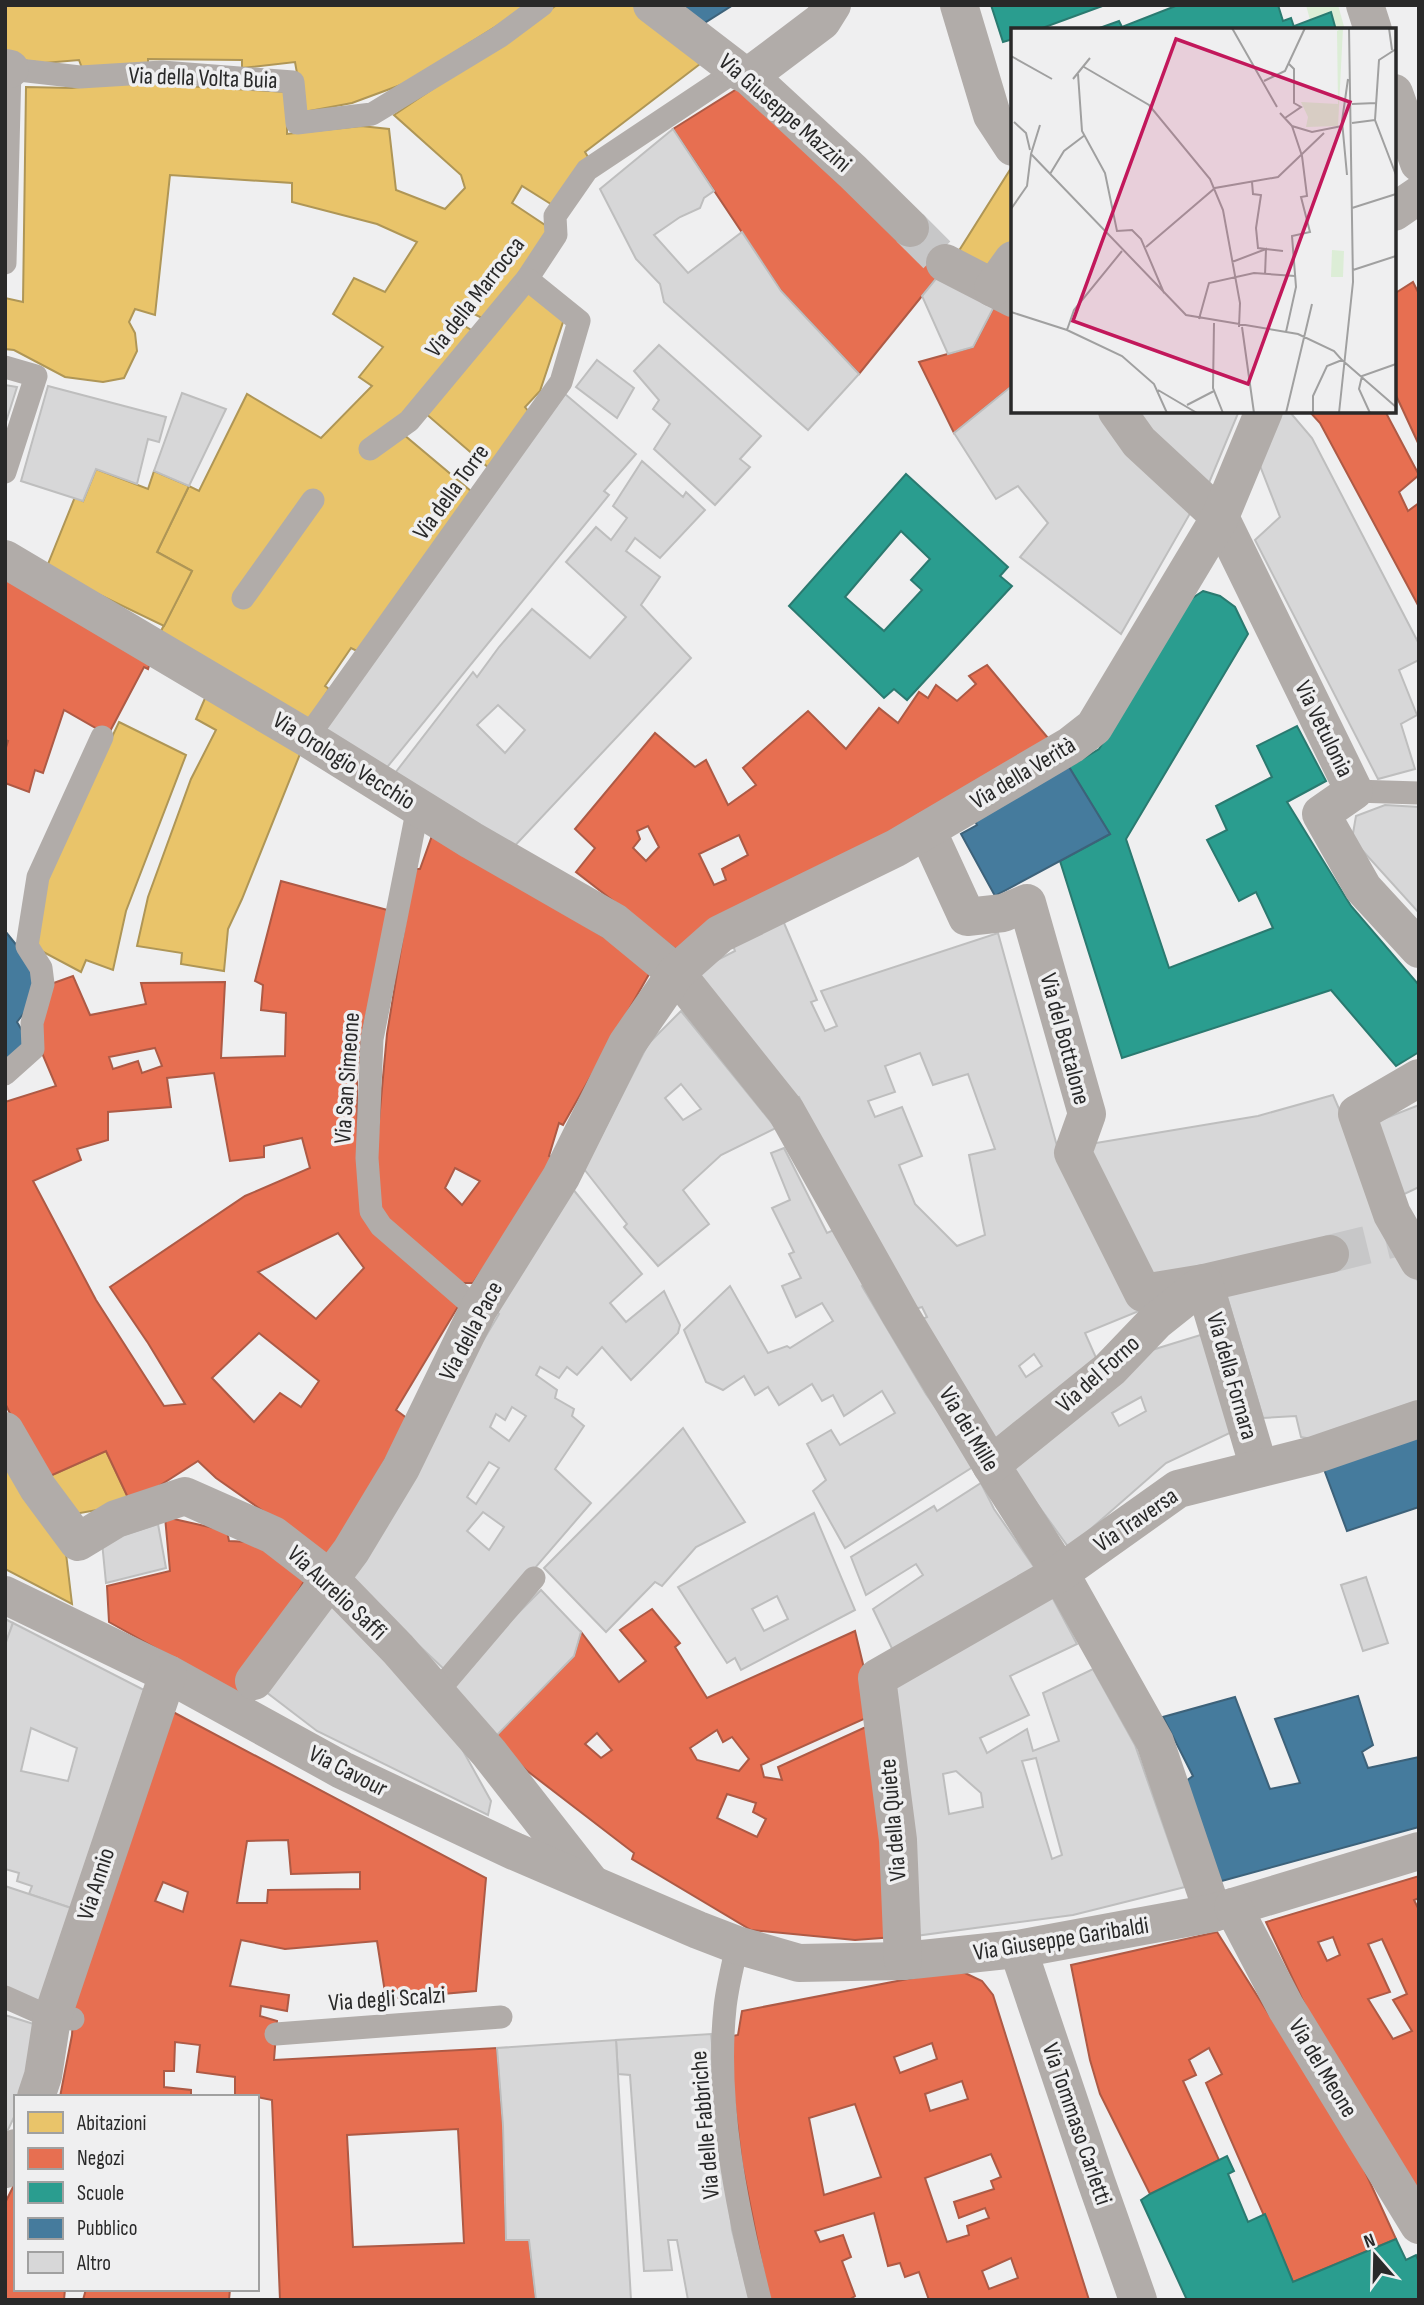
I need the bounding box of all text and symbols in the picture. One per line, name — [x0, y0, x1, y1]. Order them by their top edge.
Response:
inset map — [1011, 28, 1396, 413]
street label: Via Giuseppe Mazzini — [713, 47, 857, 179]
street label: Via della Volta Buia — [128, 61, 278, 95]
street label: Via della Marrocca — [419, 231, 531, 363]
street label: Via della Torre — [407, 439, 495, 545]
street label: Via Vetulonia — [1288, 676, 1360, 782]
street label: Via Orologio Vecchio — [267, 706, 421, 816]
street label: Via della Verità — [965, 730, 1081, 816]
street label: Via del Bottalone — [1034, 970, 1096, 1108]
street label: Via San Simeone — [328, 1011, 366, 1145]
street label: Via della Pace — [433, 1276, 509, 1386]
street label: Via della Fornara — [1200, 1309, 1264, 1443]
street label: Via del Forno — [1050, 1329, 1146, 1419]
street label: Via dei Mille — [932, 1381, 1006, 1477]
street label: Via Traversa — [1089, 1481, 1183, 1559]
street label: Via Aurelio Saffi — [281, 1540, 393, 1646]
street label: Via Cavour — [304, 1739, 392, 1803]
street label: Via della Quiete — [873, 1758, 913, 1882]
street label: Via Annio — [71, 1844, 121, 1924]
street label: Via Giuseppe Garibaldi — [971, 1911, 1151, 1967]
street label: Via degli Scalzi — [328, 1980, 446, 2018]
street label: Via del Meone — [1282, 2013, 1364, 2123]
street label: Via Tommaso Carletti — [1036, 2039, 1118, 2209]
street label: Via delle Fabbriche — [684, 2049, 726, 2201]
legend — [14, 2095, 259, 2291]
text: Abitazioni — [76, 2111, 146, 2136]
text: Negozi — [77, 2146, 124, 2171]
text: Scuole — [77, 2181, 124, 2206]
text: Pubblico — [77, 2216, 137, 2241]
north arrow — [1340, 2221, 1410, 2291]
text: N — [1361, 2229, 1378, 2254]
text: Altro — [76, 2251, 111, 2276]

